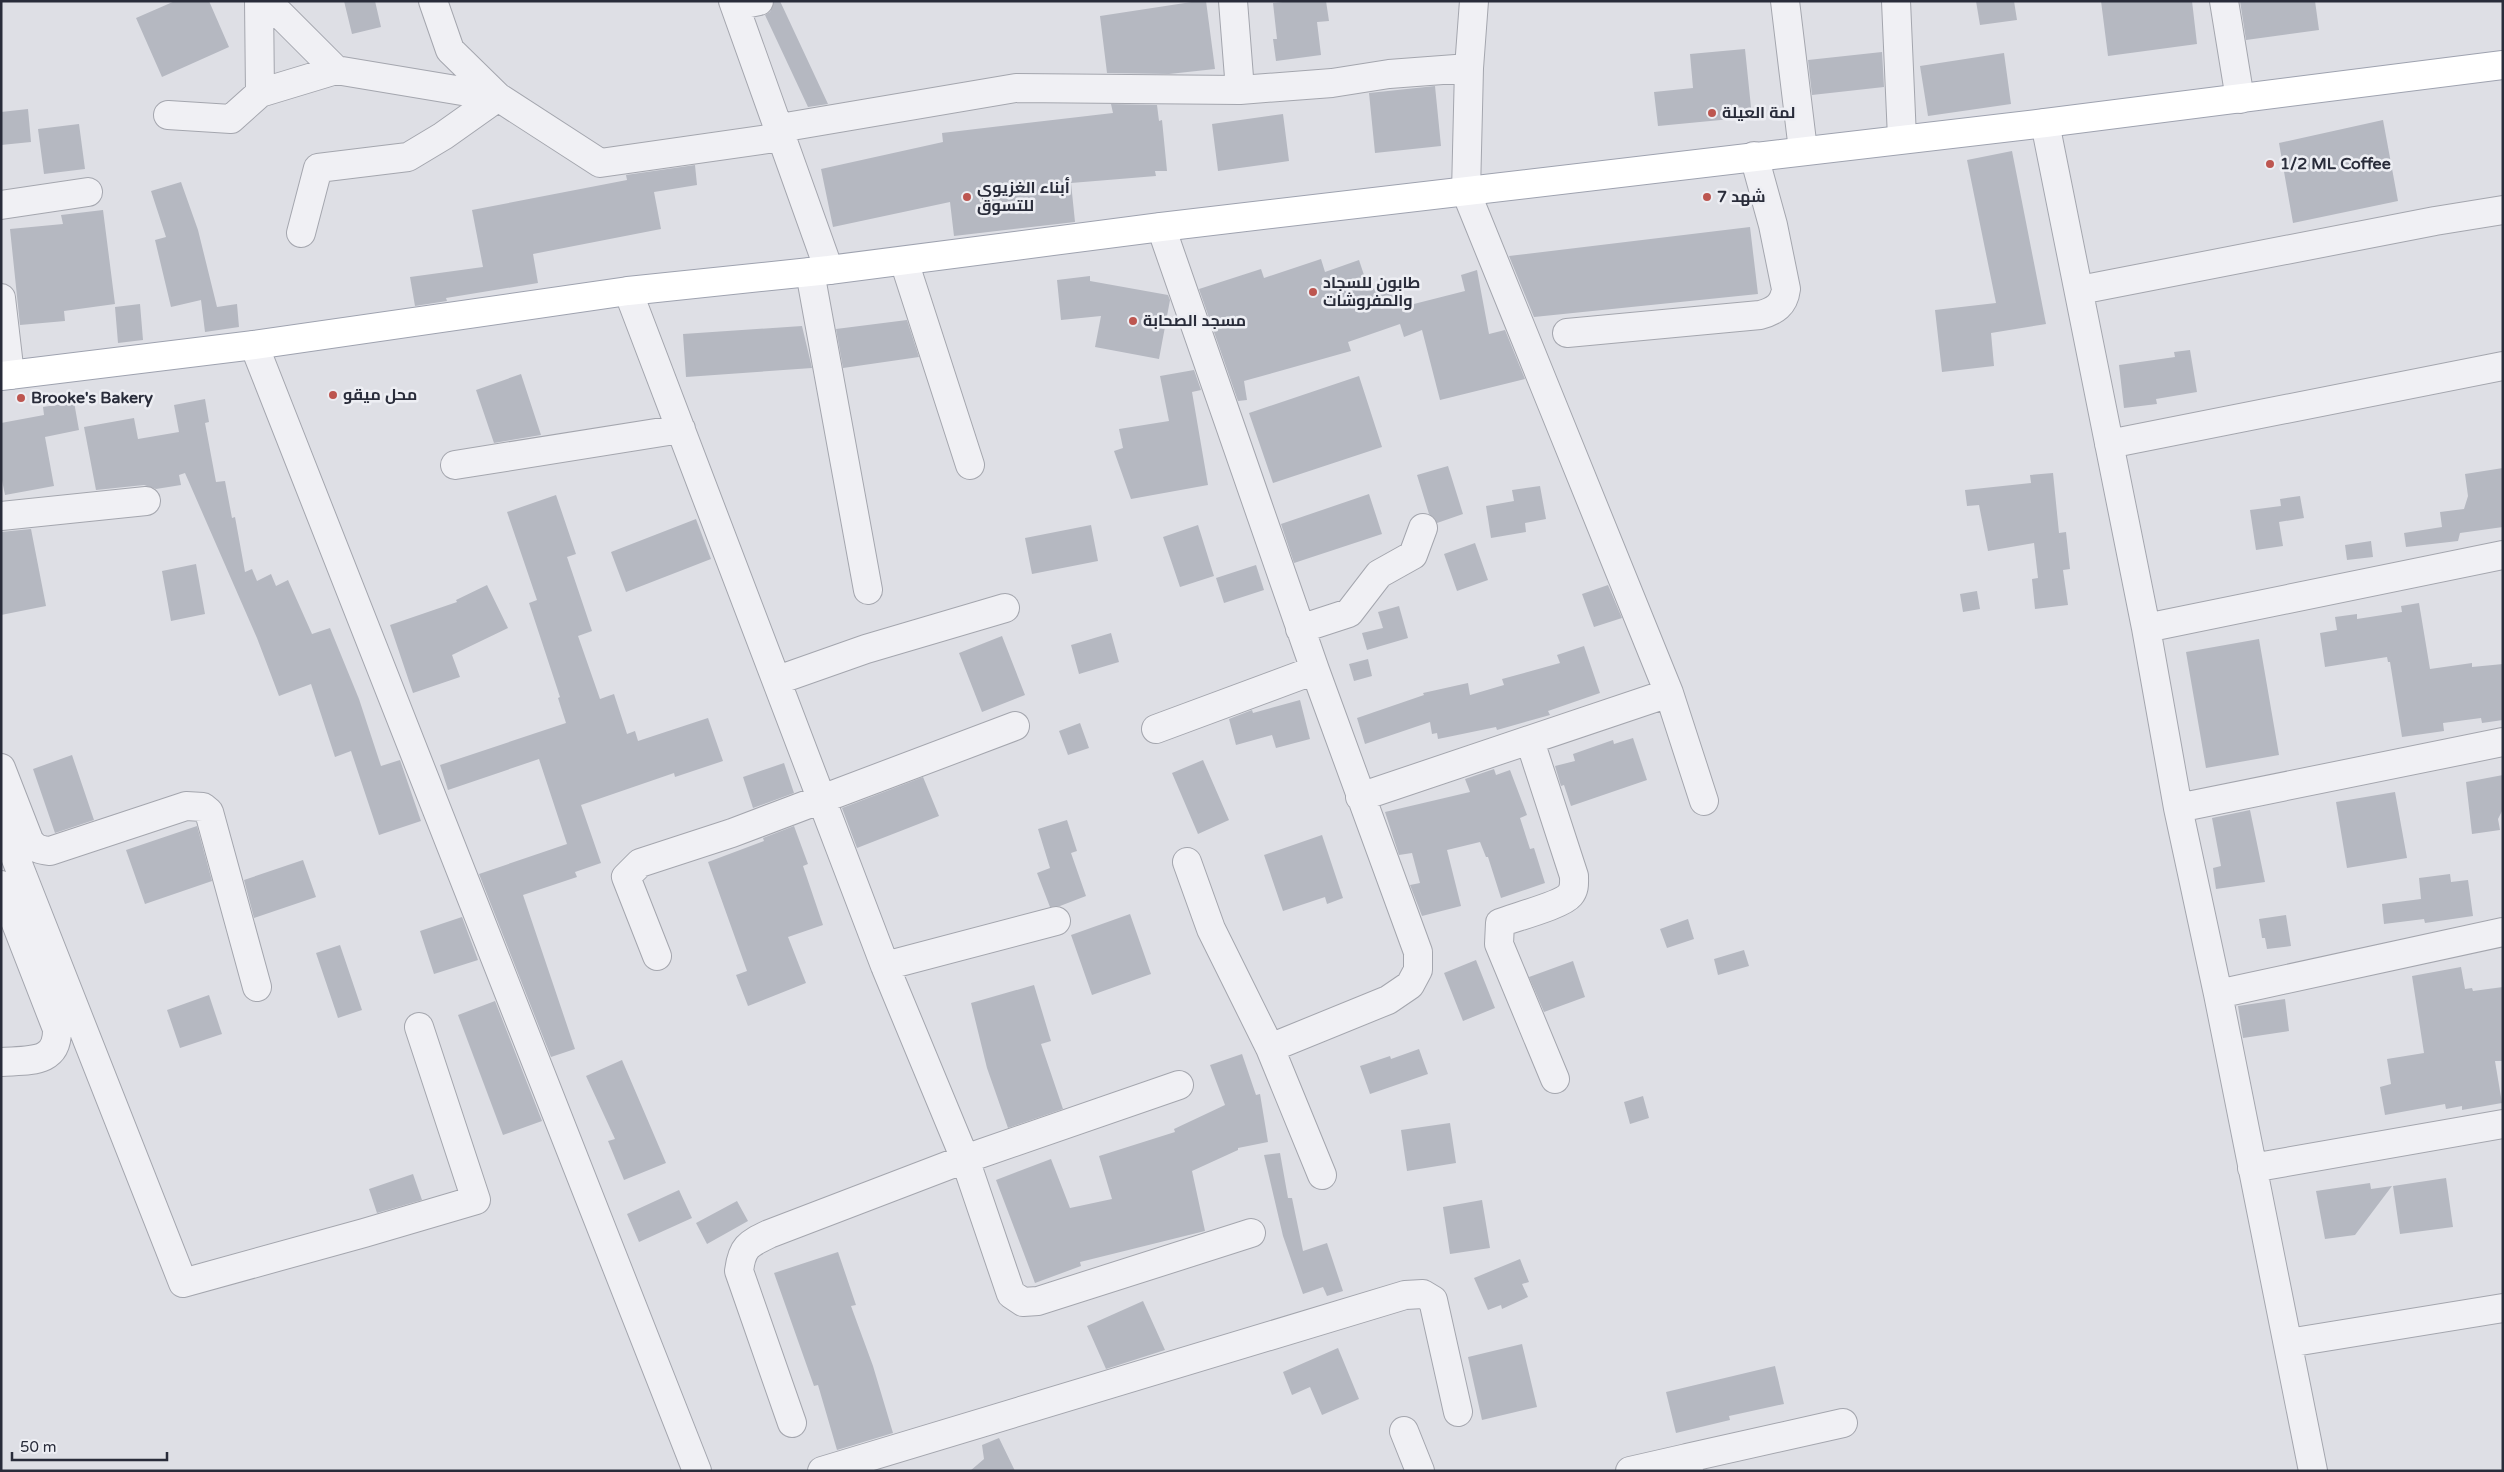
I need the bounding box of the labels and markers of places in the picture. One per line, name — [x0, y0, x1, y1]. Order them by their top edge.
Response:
place label: لمة العيلة — [1722, 103, 1795, 123]
marker: لمة العيلة — [1706, 107, 1718, 119]
place label: 1/2 ML Coffee — [2280, 154, 2391, 174]
marker: 1/2 ML Coffee — [2264, 158, 2276, 170]
place label: أبناء الغزيوي للتسوق — [977, 177, 1070, 216]
place label: شهد 7 — [1717, 187, 1766, 207]
marker: أبناء الغزيوي للتسوق — [961, 191, 973, 203]
marker: شهد 7 — [1701, 191, 1713, 203]
place label: طابون للسجاد والمفروشات — [1323, 273, 1420, 311]
marker: طابون للسجاد والمفروشات — [1307, 286, 1319, 298]
place label: مسجد الصحابة — [1143, 311, 1246, 331]
marker: مسجد الصحابة — [1127, 315, 1139, 327]
place label: محل ميقو — [343, 385, 417, 405]
place label: Brooke's Bakery — [31, 388, 153, 408]
marker: محل ميقو — [327, 389, 339, 401]
marker: Brooke's Bakery — [15, 392, 27, 404]

